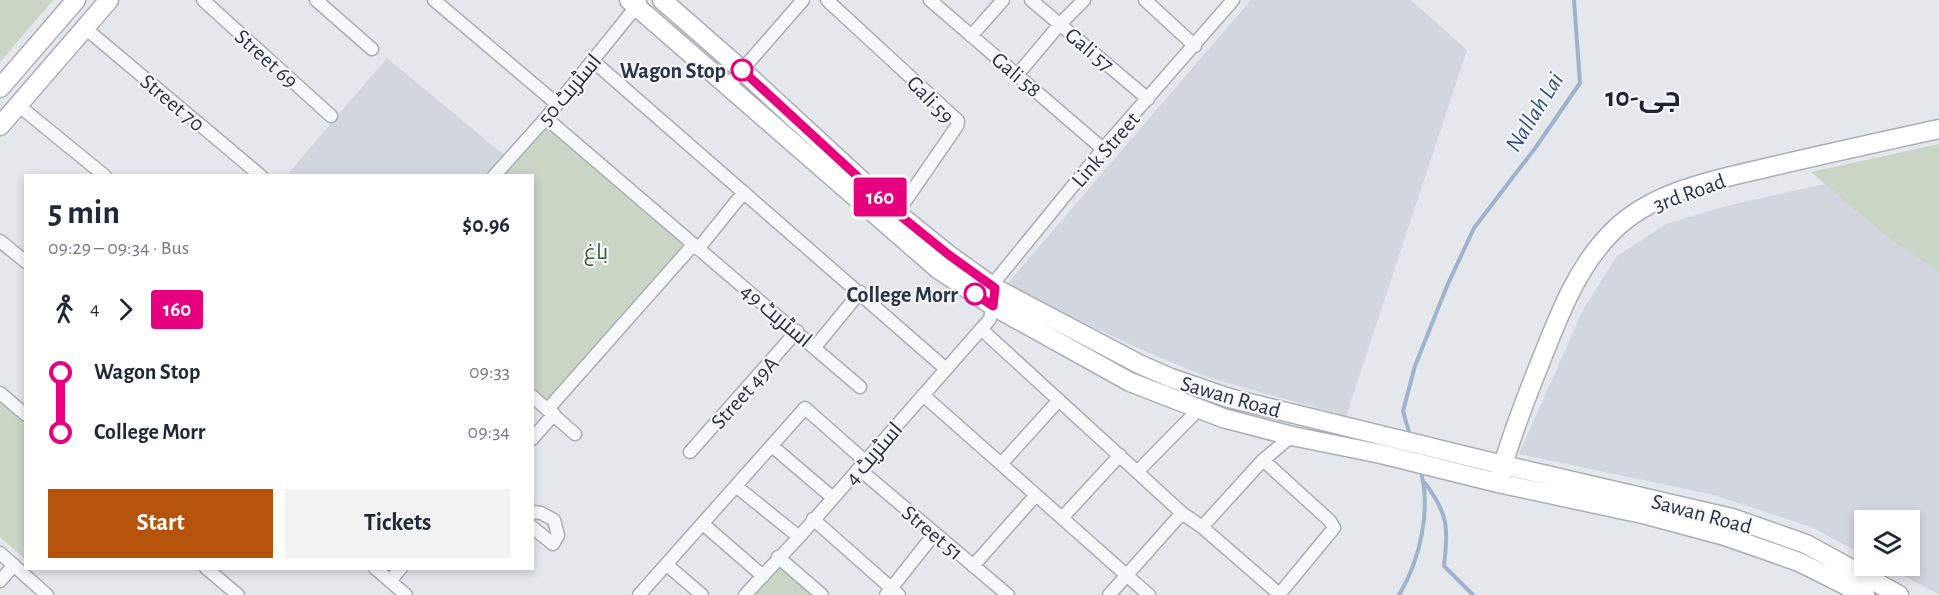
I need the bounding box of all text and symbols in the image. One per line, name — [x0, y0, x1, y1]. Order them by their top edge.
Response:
street label: Gali 57 — [1061, 23, 1118, 76]
street label: Street 69 — [231, 25, 302, 92]
street label: Gali 58 — [987, 48, 1045, 102]
street label: اسٹریٹ 50 — [534, 50, 606, 130]
marker: Wagon Stop — [731, 59, 753, 81]
place label: Wagon Stop — [620, 60, 726, 82]
water label: Nallah Lai — [1501, 69, 1568, 156]
street label: Street 70 — [136, 70, 209, 136]
street label: Gali 59 — [903, 72, 958, 128]
district label: جی-10 — [1605, 84, 1681, 113]
street label: Link Street — [1068, 108, 1144, 191]
street label: 3rd Road — [1650, 170, 1728, 216]
line badge: 160 — [846, 178, 914, 216]
text: 160 — [866, 187, 894, 208]
text: 5 min — [48, 197, 120, 230]
text: $0.96 — [462, 214, 510, 236]
text: 09:29 – 09:34 · Bus — [48, 238, 189, 258]
park label: باغ — [584, 241, 608, 266]
street label: اسٹریٹ 49 — [736, 280, 816, 352]
marker: College Morr — [964, 283, 986, 305]
place label: College Morr — [847, 284, 958, 306]
icon: walk — [48, 293, 81, 326]
icon: forward — [109, 293, 142, 326]
text: 4 — [90, 299, 100, 319]
text: 160 — [163, 299, 191, 320]
street label: Street 49A — [707, 352, 783, 433]
text: Wagon Stop — [94, 361, 200, 383]
text: 09:33 — [469, 362, 510, 382]
street label: Sawan Road — [1178, 372, 1283, 422]
street label: اسٹریٹ 4 — [841, 418, 908, 490]
text: College Morr — [94, 421, 205, 443]
text: 09:34 — [468, 422, 510, 442]
button: Start — [48, 489, 273, 558]
button: Tickets — [285, 489, 510, 558]
street label: Sawan Road — [1649, 490, 1754, 538]
street label: Street 51 — [898, 501, 967, 564]
map controls — [1854, 510, 1920, 576]
button: layers — [1854, 510, 1920, 576]

